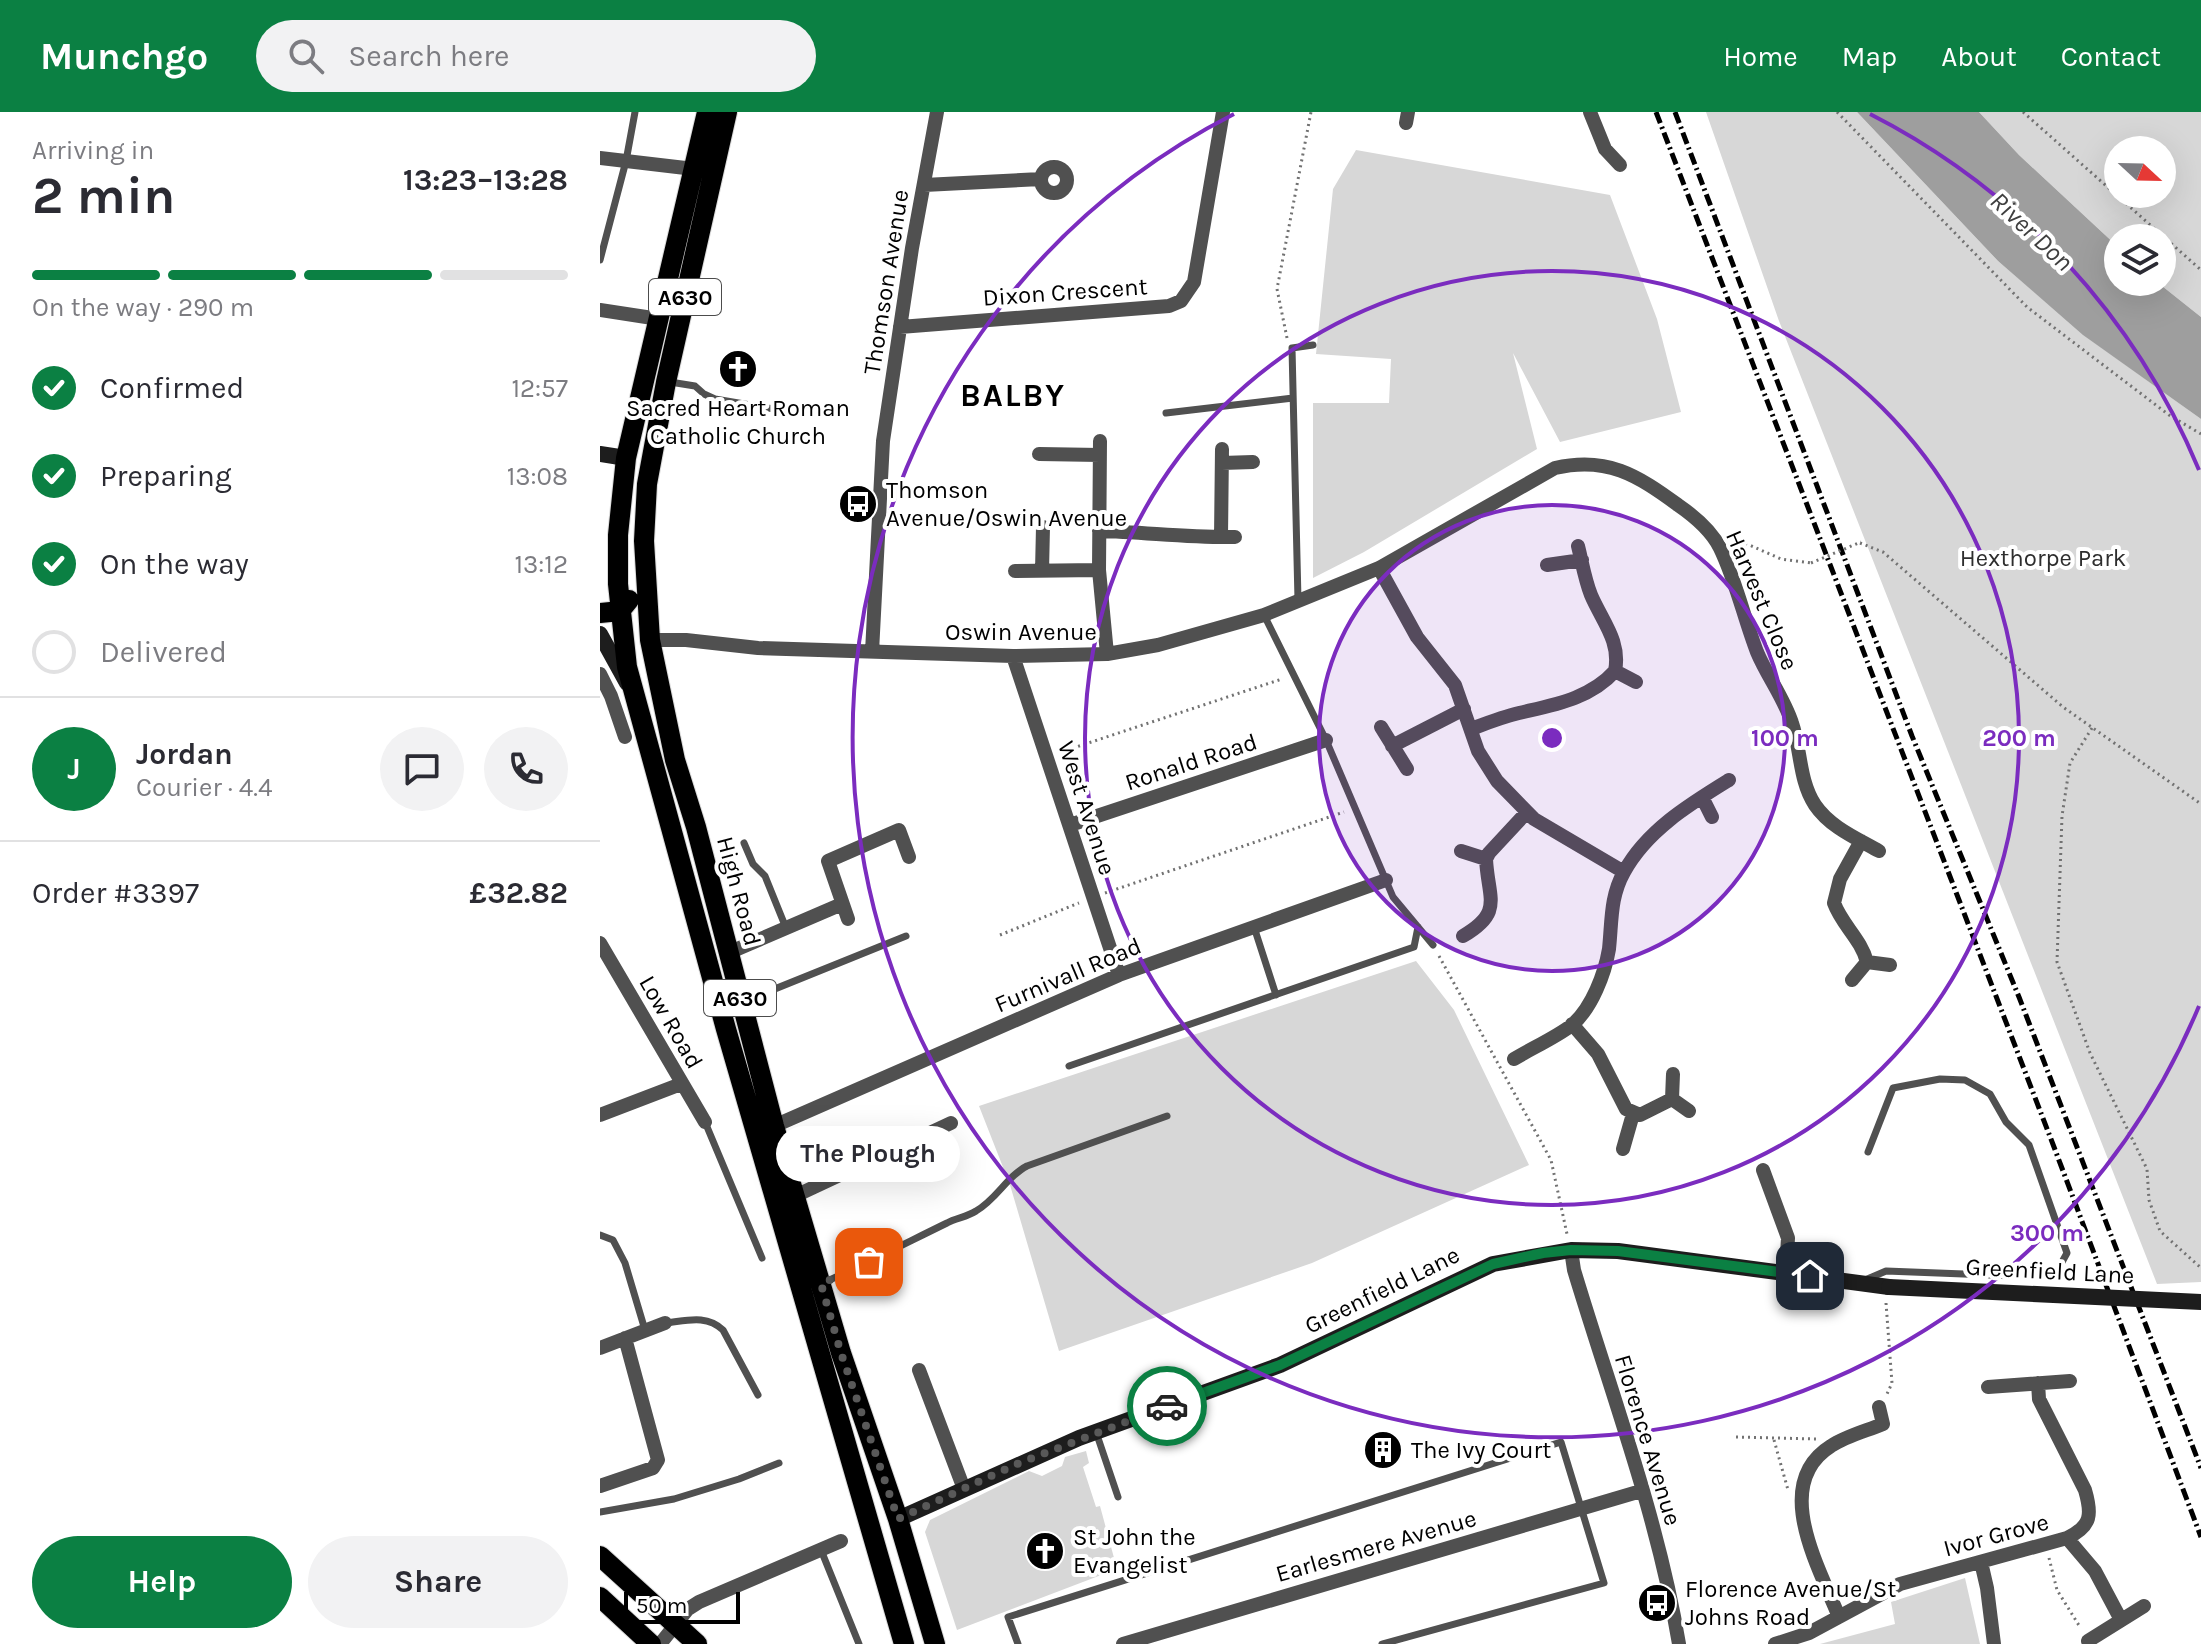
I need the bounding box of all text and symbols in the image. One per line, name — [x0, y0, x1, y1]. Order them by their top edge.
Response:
search box — [256, 20, 816, 92]
text: Munchgo — [40, 34, 208, 79]
icon: search — [284, 34, 328, 78]
text: Search here — [348, 38, 510, 74]
text: Home — [1723, 40, 1798, 73]
text: Map — [1842, 40, 1897, 73]
text: About — [1941, 40, 2017, 73]
text: Contact — [2061, 40, 2161, 73]
text: Arriving in — [32, 135, 154, 166]
north arrow — [2104, 136, 2176, 208]
map controls — [2104, 136, 2176, 296]
text: 13:23–13:28 — [403, 162, 568, 198]
text: 2 min — [32, 165, 175, 226]
water label: River Don — [1984, 185, 2080, 277]
street label: Thomson Avenue — [858, 187, 914, 377]
button: layers — [2104, 224, 2176, 296]
street label: Dixon Crescent — [982, 272, 1148, 312]
road number: A630 — [649, 279, 721, 315]
text: On the way · 290 m — [32, 292, 254, 323]
church icon: Sacred Heart Roman Catholic Church — [717, 348, 759, 390]
icon: check — [32, 366, 76, 410]
text: Confirmed — [100, 370, 244, 406]
text: 12:57 — [511, 373, 568, 404]
district label: BALBY — [960, 377, 1066, 414]
place label: Sacred Heart Roman Catholic Church — [626, 394, 850, 450]
icon: check — [32, 454, 76, 498]
text: Preparing — [100, 458, 232, 494]
text: 13:08 — [507, 461, 568, 492]
place label: Thomson Avenue/Oswin Avenue — [886, 476, 1127, 532]
bus stop icon: Thomson Avenue/Oswin Avenue — [837, 483, 879, 525]
street label: Harvest Close — [1720, 526, 1804, 674]
icon: check — [32, 542, 76, 586]
park label: Hexthorpe Park — [1960, 544, 2126, 572]
text: On the way — [100, 546, 249, 582]
text: 13:12 — [514, 549, 568, 580]
street label: Oswin Avenue — [945, 618, 1097, 646]
text: Delivered — [100, 634, 227, 670]
centre of rings — [1538, 724, 1566, 752]
text: 100 m — [1751, 724, 1819, 752]
text: 200 m — [1982, 724, 2056, 752]
button: chat — [380, 727, 464, 811]
button: phone — [484, 727, 568, 811]
street label: Ronald Road — [1121, 727, 1261, 797]
text: Jordan — [136, 736, 233, 772]
street label: West Avenue — [1052, 737, 1122, 879]
text: J — [67, 751, 81, 787]
text: Courier · 4.4 — [136, 772, 272, 803]
street label: High Road — [711, 833, 767, 949]
text: Order #3397 — [32, 875, 199, 911]
text: £32.82 — [469, 875, 568, 911]
street label: Furnivall Road — [990, 932, 1146, 1018]
street label: Low Road — [633, 971, 709, 1073]
road number: A630 — [704, 980, 776, 1016]
callout: The Plough — [777, 1126, 961, 1182]
text: The Plough — [800, 1138, 936, 1169]
text: 300 m — [2010, 1219, 2084, 1247]
pin — [835, 1228, 903, 1296]
icon: bag — [847, 1240, 891, 1284]
street label: Greenfield Lane — [1300, 1240, 1464, 1340]
pin — [1776, 1242, 1844, 1310]
street label: Greenfield Lane — [1965, 1253, 2135, 1289]
icon: home — [1788, 1254, 1832, 1298]
street label: Florence Avenue — [1609, 1351, 1687, 1529]
courier — [1127, 1366, 1207, 1446]
icon: car — [1145, 1384, 1189, 1428]
building icon: The Ivy Court — [1362, 1429, 1404, 1471]
place label: The Ivy Court — [1411, 1436, 1551, 1464]
street label: Earlesmere Avenue — [1272, 1504, 1480, 1588]
street label: Ivor Grove — [1940, 1508, 2052, 1562]
place label: St John the Evangelist — [1073, 1523, 1196, 1579]
church icon: St John the Evangelist — [1024, 1530, 1066, 1572]
button: Help — [32, 1536, 292, 1628]
button: Share — [308, 1536, 568, 1628]
place label: Florence Avenue/St Johns Road — [1685, 1575, 1896, 1631]
bus stop icon: Florence Avenue/St Johns Road — [1636, 1582, 1678, 1624]
scale bar — [624, 1588, 740, 1624]
text: 50 m — [636, 1593, 687, 1619]

